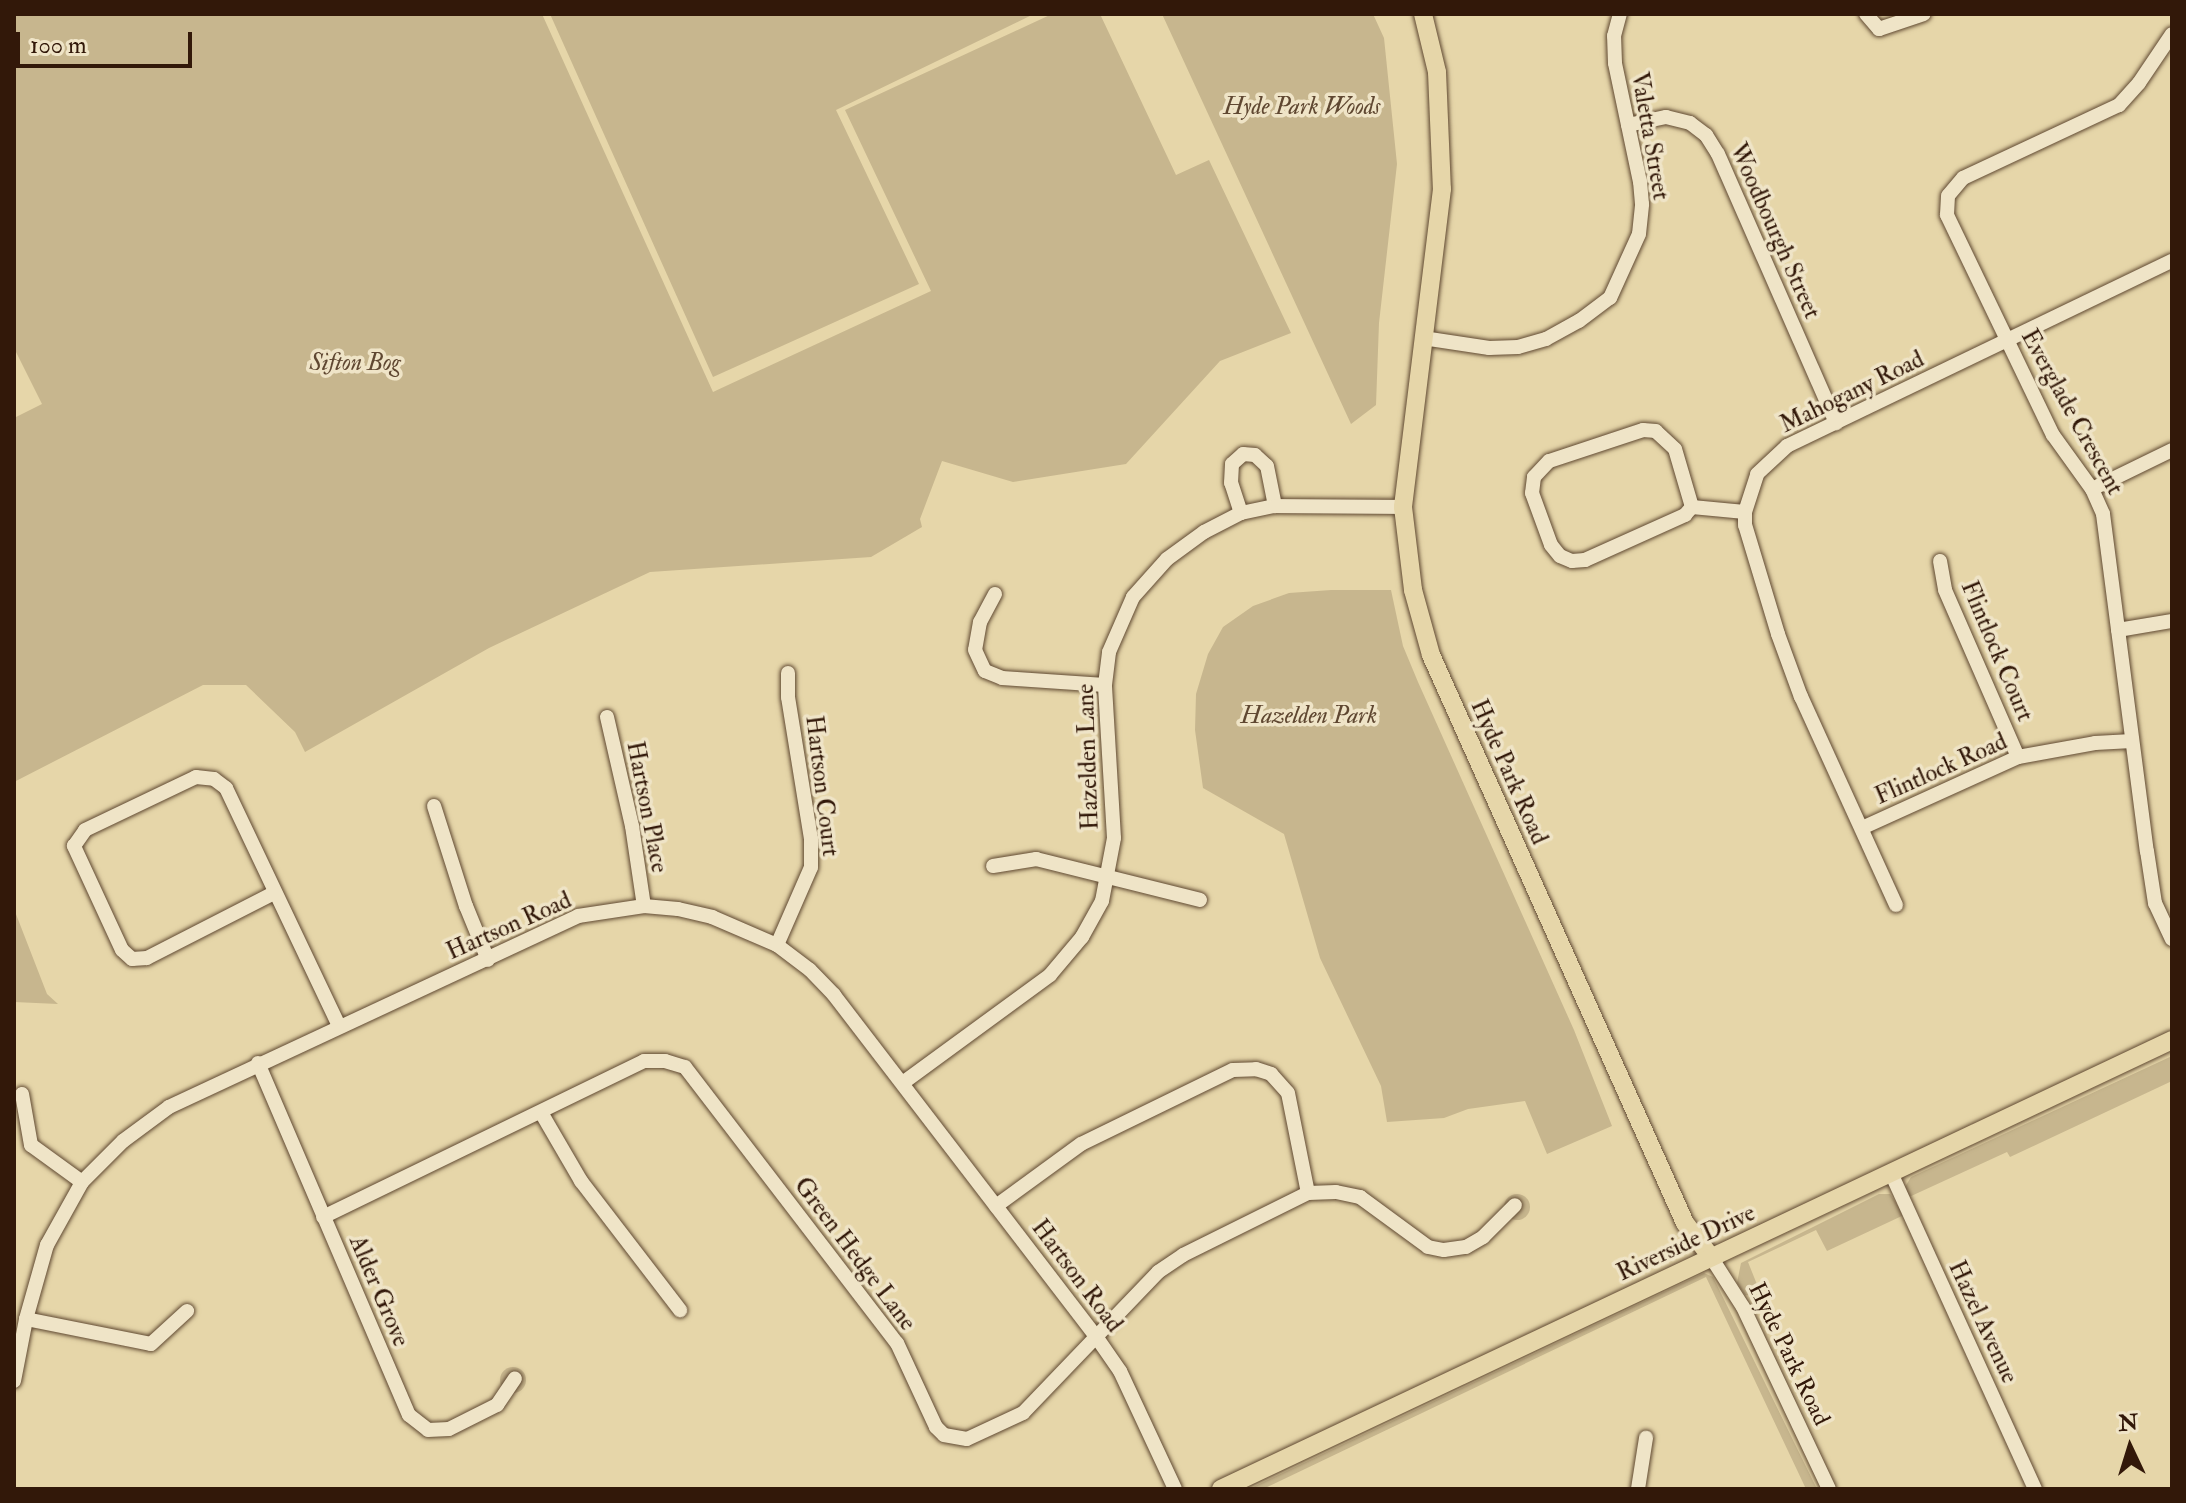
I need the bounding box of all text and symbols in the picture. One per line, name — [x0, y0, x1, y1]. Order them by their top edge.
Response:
scale bar — [20, 16, 196, 66]
text: 100 m — [30, 30, 87, 61]
street label: Valetta Street — [1625, 70, 1675, 202]
park label: Hyde Park Woods — [1224, 93, 1380, 121]
street label: Woodbourgh Street — [1723, 139, 1827, 323]
street label: Everglade Crescent — [2015, 324, 2129, 500]
street label: Mahogany Road — [1775, 345, 1929, 439]
park label: Sifton Bog — [309, 349, 401, 377]
street label: Flintlock Court — [1954, 576, 2040, 726]
street label: Hazelden Lane — [1071, 683, 1105, 831]
street label: Hyde Park Road — [1464, 695, 1554, 849]
park label: Hazelden Park — [1241, 702, 1377, 730]
street label: Hartson Court — [799, 714, 845, 858]
street label: Flintlock Road — [1870, 727, 2012, 811]
street label: Hartson Place — [620, 739, 674, 875]
street label: Hartson Road — [442, 886, 576, 966]
street label: Green Hedge Lane — [788, 1172, 922, 1336]
street label: Riverside Drive — [1612, 1198, 1760, 1288]
street label: Hartson Road — [1025, 1214, 1129, 1338]
street label: Alder Grove — [343, 1231, 415, 1351]
street label: Hazel Avenue — [1942, 1256, 2024, 1388]
street label: Hyde Park Road — [1742, 1278, 1836, 1430]
north arrow — [2090, 1407, 2170, 1487]
text: N — [2118, 1408, 2139, 1438]

